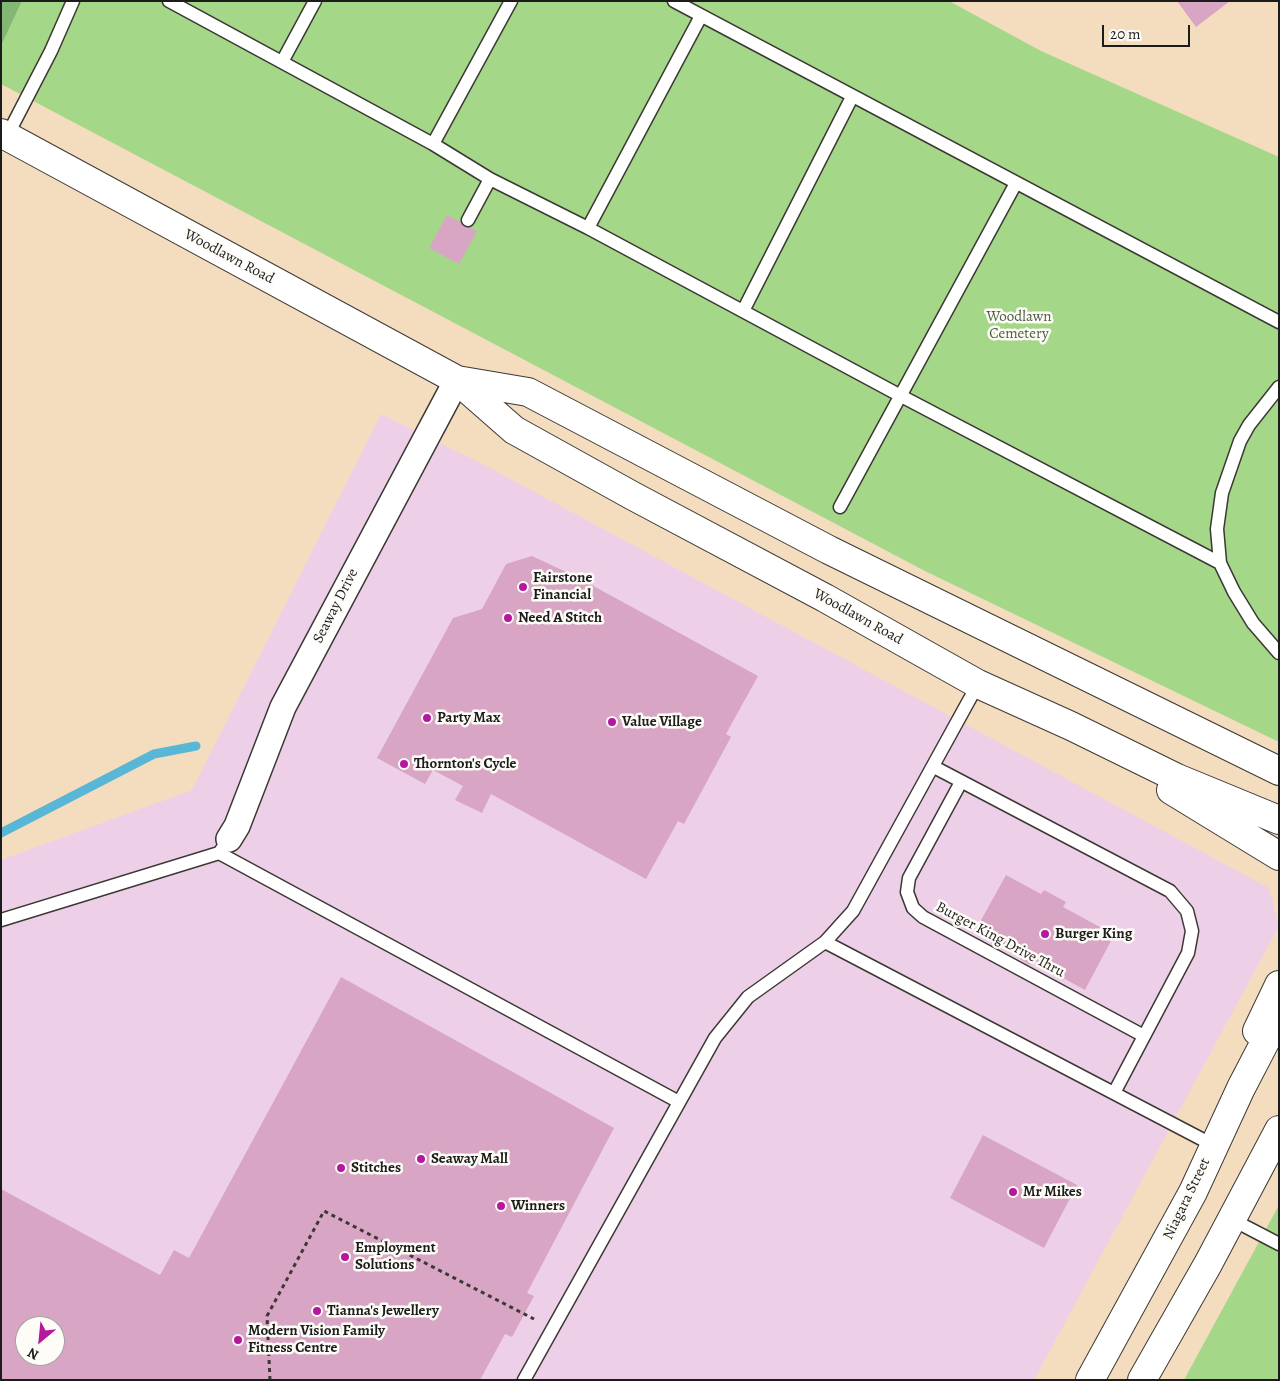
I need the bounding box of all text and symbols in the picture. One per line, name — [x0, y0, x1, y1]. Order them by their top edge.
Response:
scale bar — [1105, 15, 1192, 47]
text: 20 m — [1110, 24, 1141, 44]
street label: Woodlawn Road — [181, 226, 277, 288]
park label: Woodlawn Cemetery — [986, 308, 1052, 343]
street label: Seaway Drive — [309, 566, 363, 646]
place label: Fairstone Financial — [533, 569, 592, 604]
marker: Fairstone Financial — [517, 581, 529, 593]
street label: Woodlawn Road — [810, 585, 906, 649]
place label: Need A Stitch — [518, 609, 602, 627]
marker: Need A Stitch — [502, 612, 514, 624]
place label: Party Max — [437, 709, 500, 727]
marker: Party Max — [421, 712, 433, 724]
place label: Value Village — [622, 713, 702, 731]
marker: Value Village — [606, 716, 618, 728]
place label: Thornton's Cycle — [414, 755, 517, 773]
marker: Thornton's Cycle — [398, 758, 410, 770]
street label: Burger King Drive Thru — [932, 898, 1068, 982]
place label: Burger King — [1055, 925, 1132, 943]
marker: Burger King — [1039, 928, 1051, 940]
place label: Seaway Mall — [431, 1150, 508, 1168]
marker: Seaway Mall — [415, 1153, 427, 1165]
street label: Niagara Street — [1159, 1155, 1215, 1243]
place label: Stitches — [351, 1159, 401, 1177]
marker: Stitches — [335, 1162, 347, 1174]
place label: Mr Mikes — [1023, 1183, 1082, 1201]
marker: Mr Mikes — [1007, 1186, 1019, 1198]
place label: Winners — [511, 1197, 565, 1215]
marker: Winners — [495, 1200, 507, 1212]
place label: Employment Solutions — [355, 1239, 436, 1274]
marker: Employment Solutions — [339, 1251, 351, 1263]
place label: Tianna's Jewellery — [327, 1302, 439, 1320]
marker: Tianna's Jewellery — [311, 1305, 323, 1317]
north arrow — [15, 1316, 65, 1366]
place label: Modern Vision Family Fitness Centre — [248, 1322, 385, 1357]
marker: Modern Vision Family Fitness Centre — [232, 1334, 244, 1346]
text: N — [24, 1343, 42, 1365]

